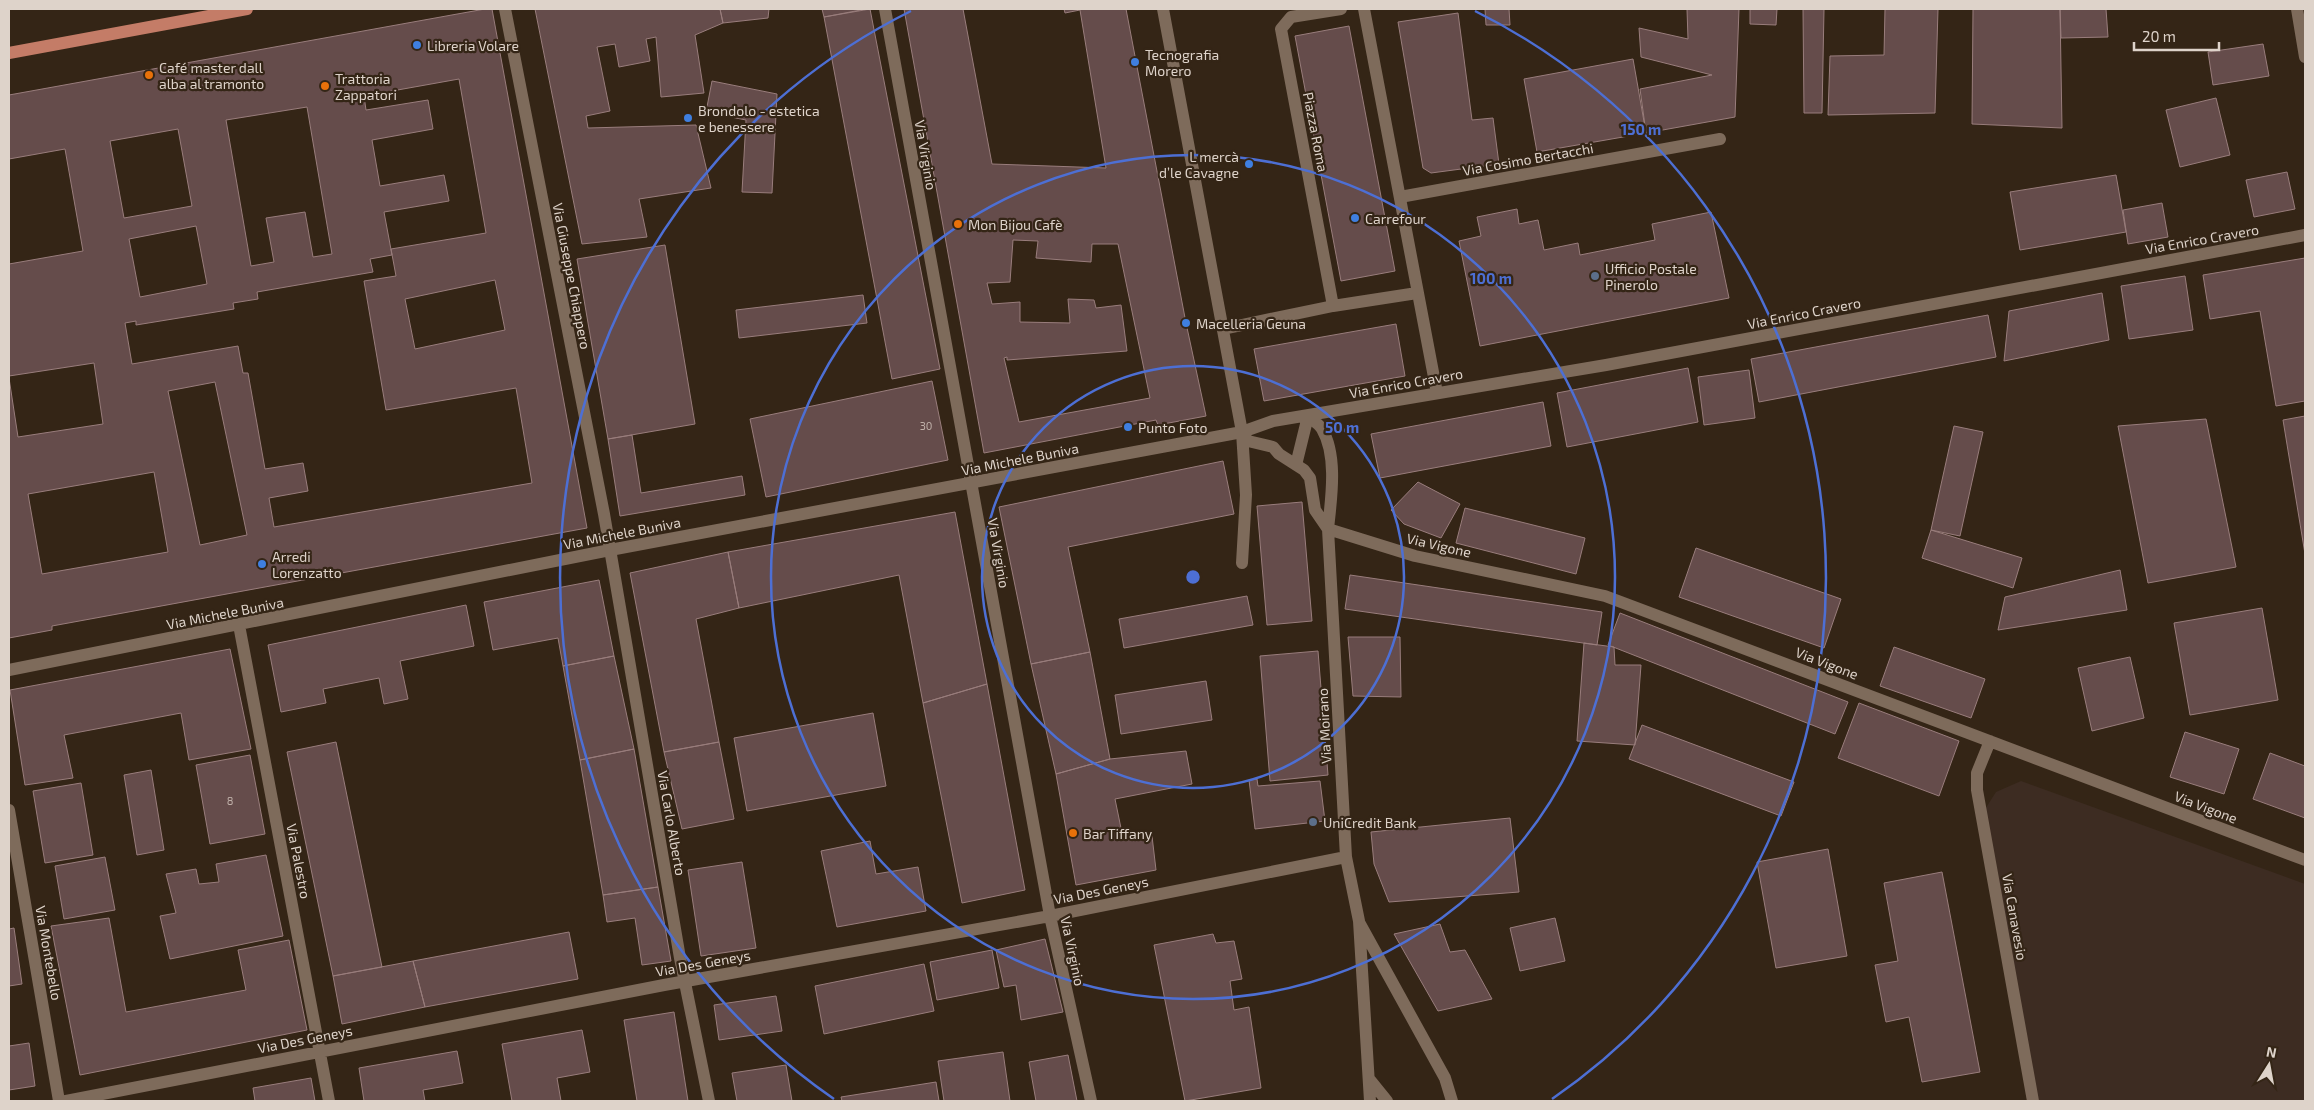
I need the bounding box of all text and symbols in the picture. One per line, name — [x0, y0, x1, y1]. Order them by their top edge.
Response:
scale bar — [2134, 20, 2219, 52]
text: 20 m — [2142, 27, 2176, 45]
place label: Libreria Volare — [427, 37, 519, 54]
marker: Libreria Volare — [411, 39, 423, 51]
place label: Tecnografia Morero — [1145, 46, 1219, 79]
marker: Tecnografia Morero — [1129, 56, 1141, 68]
place label: Café master dall alba al tramonto — [159, 59, 264, 92]
marker: Café master dall alba al tramonto — [143, 69, 155, 81]
place label: Trattoria Zappatori — [335, 70, 397, 103]
marker: Trattoria Zappatori — [319, 80, 331, 92]
street label: Piazza Roma — [1300, 91, 1332, 173]
place label: Brondolo - estetica e benessere — [698, 102, 820, 135]
marker: Brondolo - estetica e benessere — [682, 112, 694, 124]
street label: Via Virginio — [911, 119, 941, 191]
text: 150 m — [1621, 120, 1661, 138]
street label: Via Cosimo Bertacchi — [1461, 139, 1595, 179]
place label: L mercà d’le Cavagne — [1159, 148, 1239, 181]
marker: L mercà d’le Cavagne — [1243, 158, 1255, 170]
street label: Via Giuseppe Chiappero — [549, 201, 595, 351]
place label: Carrefour — [1365, 210, 1426, 227]
marker: Carrefour — [1349, 212, 1361, 224]
place label: Mon Bijou Cafè — [968, 216, 1063, 233]
marker: Mon Bijou Cafè — [952, 218, 964, 230]
street label: Via Enrico Cravero — [2144, 221, 2260, 257]
place label: Ufficio Postale Pinerolo — [1605, 260, 1697, 293]
text: 100 m — [1470, 269, 1512, 287]
marker: Ufficio Postale Pinerolo — [1589, 270, 1601, 282]
street label: Via Enrico Cravero — [1746, 294, 1862, 332]
place label: Macelleria Geuna — [1196, 315, 1306, 332]
marker: Macelleria Geuna — [1180, 317, 1192, 329]
street label: Via Enrico Cravero — [1348, 365, 1464, 401]
text: 50 m — [1325, 418, 1359, 436]
house number: 30 — [920, 419, 932, 432]
place label: Punto Foto — [1138, 419, 1207, 436]
marker: Punto Foto — [1122, 421, 1134, 433]
street label: Via Michele Buniva — [960, 439, 1080, 479]
street label: Via Michele Buniva — [562, 513, 682, 553]
street label: Via Virginio — [984, 517, 1014, 589]
street label: Via Vigone — [1405, 529, 1473, 561]
place label: Arredi Lorenzatto — [272, 548, 342, 581]
marker: Arredi Lorenzatto — [256, 558, 268, 570]
centre of rings — [1184, 568, 1202, 586]
street label: Via Michele Buniva — [165, 593, 285, 633]
street label: Via Vigone — [1793, 643, 1861, 683]
street label: Via Moirano — [1314, 688, 1334, 764]
street label: Via Carlo Alberto — [654, 769, 690, 877]
street label: Via Vigone — [2172, 787, 2240, 827]
house number: 8 — [227, 794, 233, 807]
place label: UniCredit Bank — [1323, 814, 1416, 831]
marker: UniCredit Bank — [1307, 816, 1319, 828]
street label: Via Palestro — [283, 822, 315, 900]
place label: Bar Tiffany — [1083, 825, 1153, 842]
marker: Bar Tiffany — [1067, 827, 1079, 839]
street label: Via Des Geneys — [1052, 872, 1150, 908]
street label: Via Canavesio — [1999, 872, 2031, 962]
street label: Via Montebello — [32, 904, 66, 1002]
street label: Via Virginio — [1057, 915, 1089, 987]
street label: Via Des Geneys — [654, 946, 752, 980]
street label: Via Des Geneys — [256, 1021, 354, 1057]
north arrow — [2244, 1040, 2294, 1090]
text: N — [2265, 1042, 2278, 1061]

